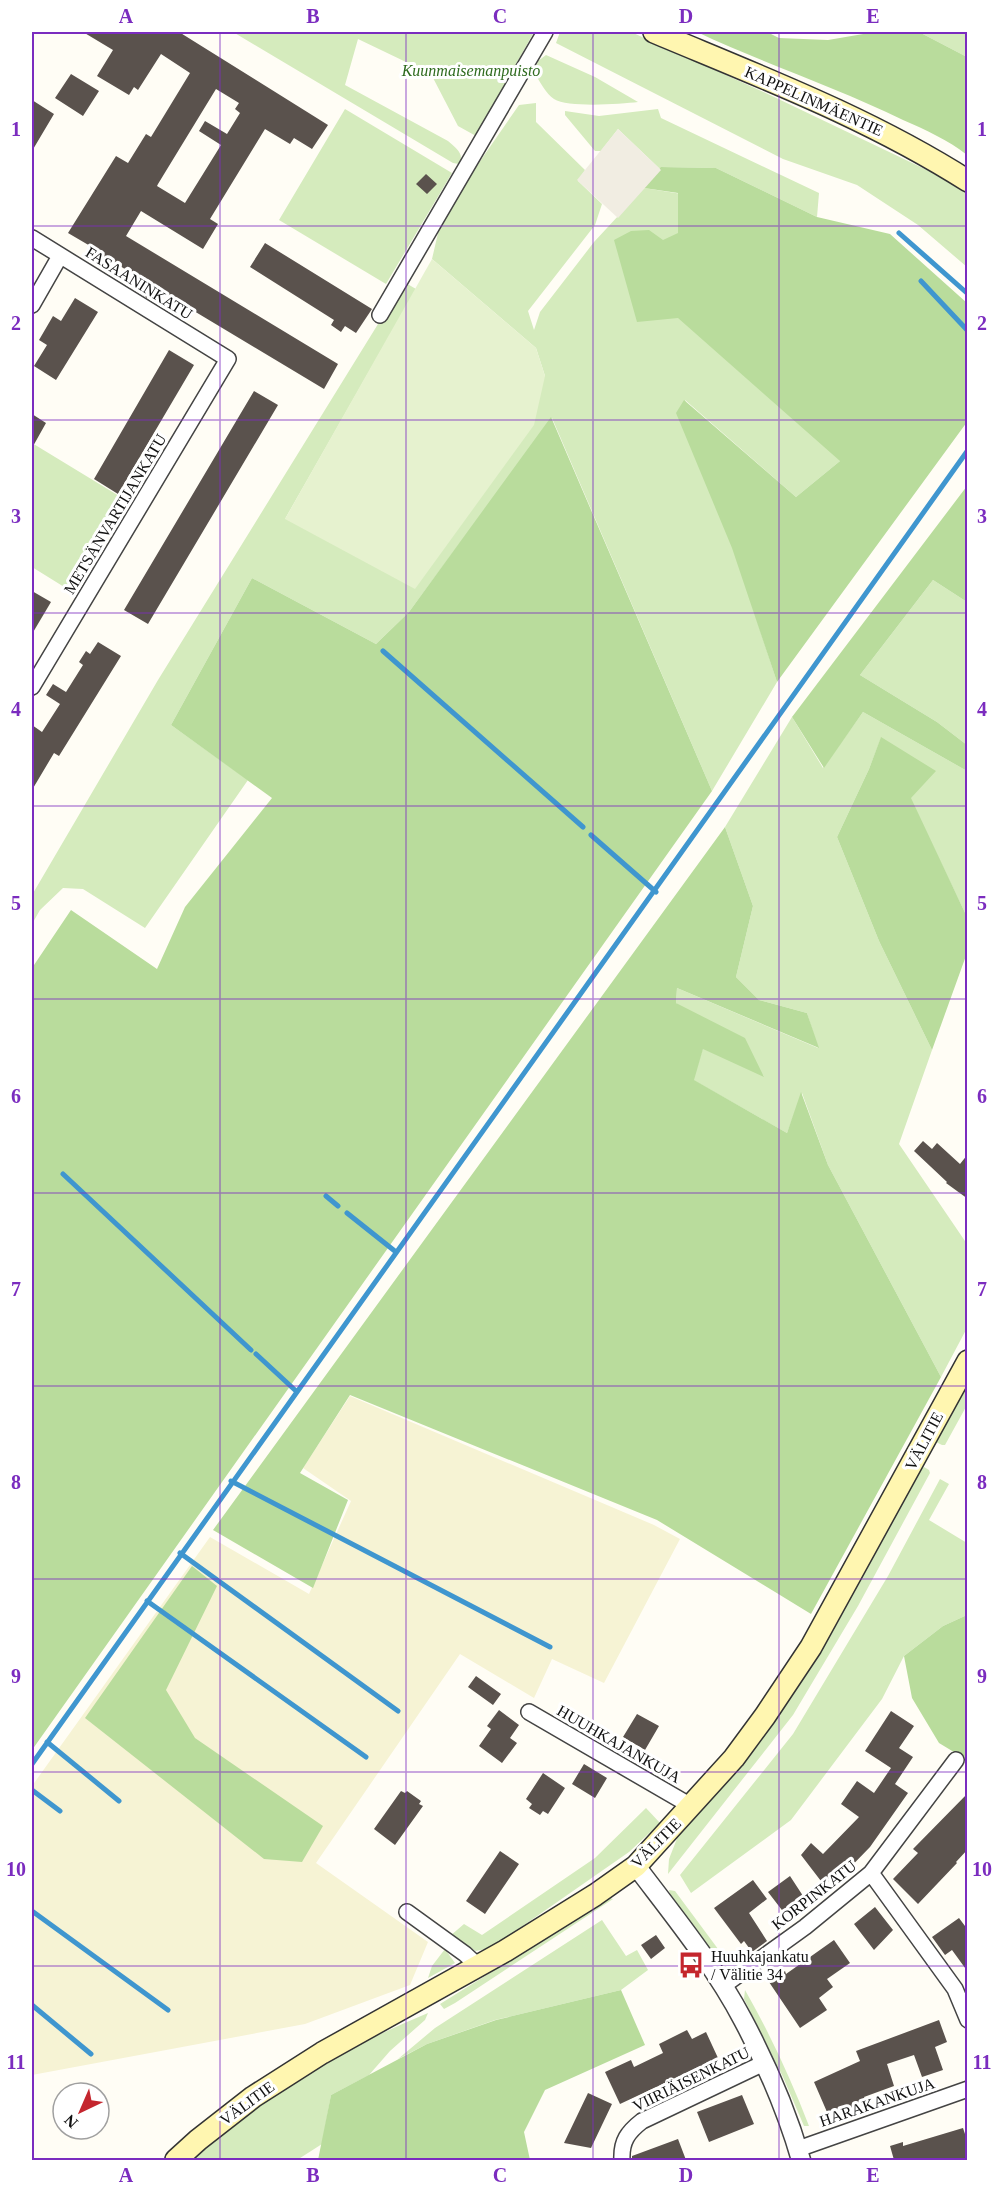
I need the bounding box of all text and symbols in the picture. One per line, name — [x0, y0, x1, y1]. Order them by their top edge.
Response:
text: A — [119, 5, 134, 27]
text: B — [306, 5, 320, 27]
text: C — [493, 5, 507, 27]
text: D — [679, 5, 693, 27]
text: E — [866, 5, 880, 27]
park label: Kuunmaisemanpuisto — [401, 62, 540, 80]
street label: KAPPELINMÄENTIE — [742, 63, 886, 139]
text: 1 — [11, 118, 21, 140]
text: 1 — [977, 118, 987, 140]
street label: FASAANINKATU — [83, 243, 196, 323]
text: 2 — [11, 312, 21, 334]
text: 2 — [977, 312, 987, 334]
street label: METSÄNVARTIJANKATU — [60, 431, 170, 597]
text: 3 — [11, 505, 21, 527]
text: 3 — [977, 505, 987, 527]
text: 4 — [11, 698, 21, 720]
text: 4 — [977, 698, 987, 720]
text: 5 — [11, 892, 21, 914]
text: 5 — [977, 892, 987, 914]
text: 6 — [11, 1085, 21, 1107]
text: 6 — [977, 1085, 987, 1107]
text: 7 — [11, 1278, 21, 1300]
text: 7 — [977, 1278, 987, 1300]
street label: VÄLITIE — [902, 1409, 946, 1473]
text: 8 — [11, 1471, 21, 1493]
text: 8 — [977, 1471, 987, 1493]
text: 9 — [11, 1665, 21, 1687]
text: 9 — [977, 1665, 987, 1687]
street label: HUUHKAJANKUJA — [554, 1702, 684, 1786]
street label: VÄLITIE — [628, 1815, 684, 1871]
street label: KORPINKATU — [768, 1857, 860, 1933]
text: 10 — [6, 1858, 26, 1880]
text: 10 — [972, 1858, 992, 1880]
place label: Huuhkajankatu / Välitie 34 — [711, 1948, 809, 1983]
bus stop icon: Huuhkajankatu / Välitie 34 — [676, 1950, 706, 1980]
street label: VIIRIÄISENKATU — [630, 2043, 753, 2115]
text: 11 — [7, 2051, 25, 2073]
text: 11 — [973, 2051, 991, 2073]
street label: HARAKANKUJA — [817, 2074, 937, 2130]
street label: VÄLITIE — [216, 2078, 278, 2128]
north arrow — [51, 2081, 111, 2141]
text: N — [61, 2111, 81, 2132]
text: A — [119, 2164, 134, 2186]
text: B — [306, 2164, 320, 2186]
text: C — [493, 2164, 507, 2186]
text: D — [679, 2164, 693, 2186]
text: E — [866, 2164, 880, 2186]

